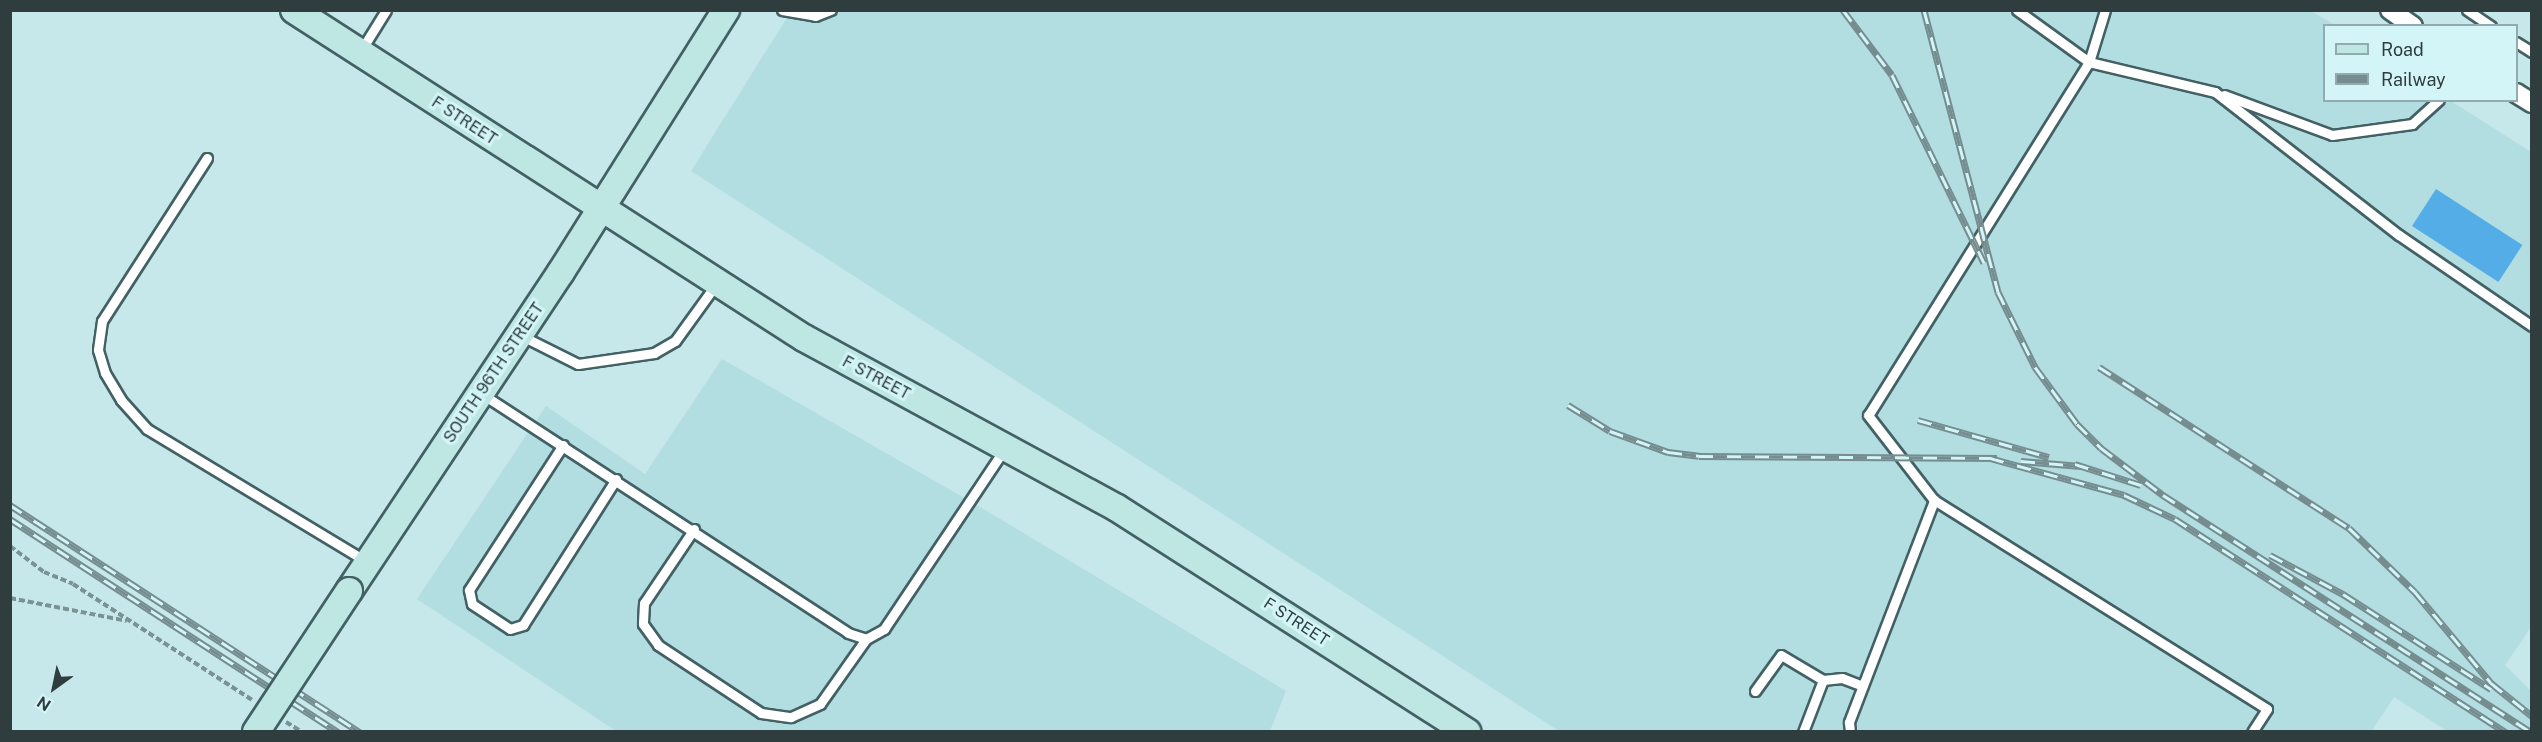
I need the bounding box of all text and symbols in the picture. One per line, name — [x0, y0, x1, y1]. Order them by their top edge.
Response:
legend — [2323, 24, 2518, 102]
text: Road — [2381, 39, 2424, 60]
text: Railway — [2381, 69, 2446, 90]
street label: F STREET — [428, 93, 500, 149]
street label: SOUTH 96TH STREET — [440, 299, 548, 447]
street label: F STREET — [839, 352, 913, 404]
street label: F STREET — [1260, 594, 1332, 650]
north arrow — [24, 658, 84, 718]
text: N — [34, 692, 54, 715]

